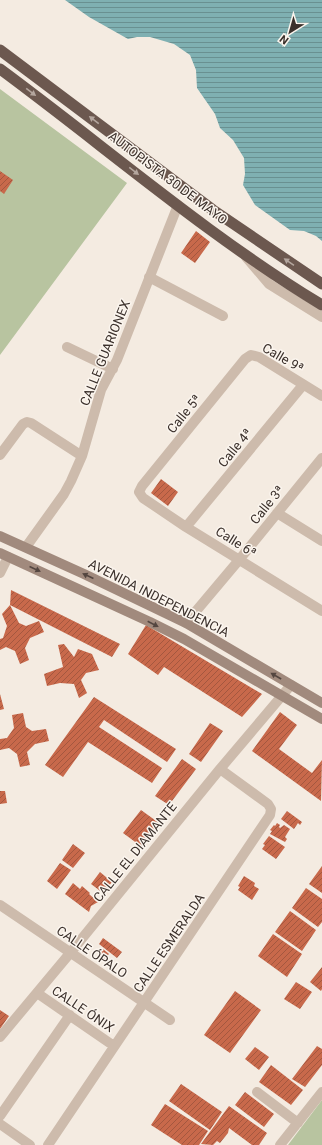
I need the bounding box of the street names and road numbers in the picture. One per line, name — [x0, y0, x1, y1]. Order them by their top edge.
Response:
street label: AUTOPISTA 30 DE MAYO — [106, 128, 230, 228]
street label: CALLE GUARIONEX — [77, 298, 133, 408]
street label: Calle 9ª — [260, 340, 306, 376]
street label: Calle 5ª — [164, 392, 204, 436]
street label: Calle 4ª — [215, 426, 255, 470]
street label: Calle 3ª — [247, 483, 287, 527]
street label: Calle 6ª — [213, 524, 259, 560]
street label: AVENIDA INDEPENDENCIA — [86, 556, 232, 640]
street label: CALLE EL DIAMANTE — [90, 799, 180, 905]
street label: CALLE ESMERALDA — [130, 890, 208, 995]
street label: CALLE ÓPALO — [54, 923, 130, 981]
street label: CALLE ÓNIX — [49, 983, 117, 1035]

